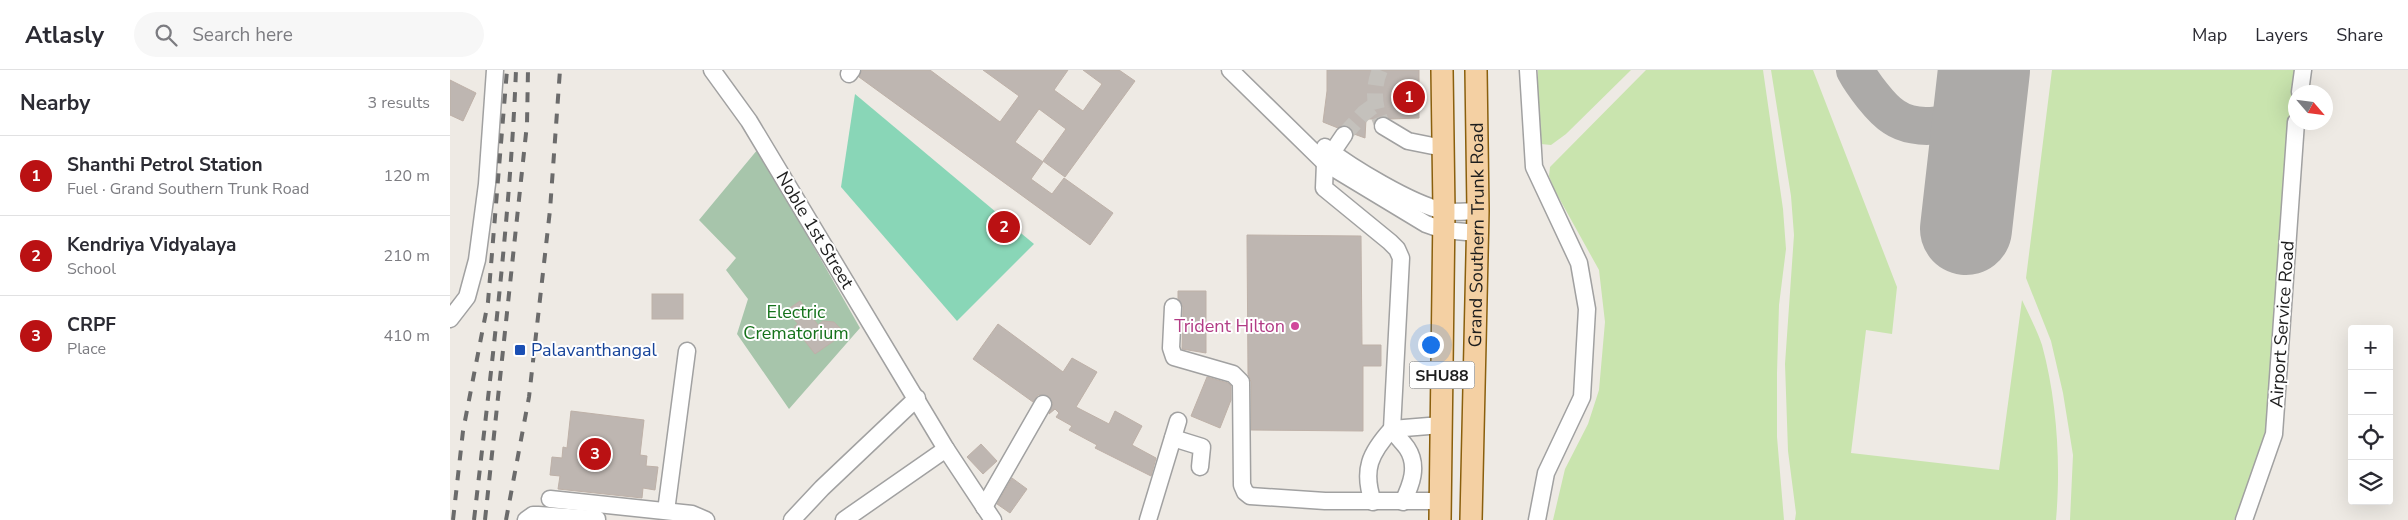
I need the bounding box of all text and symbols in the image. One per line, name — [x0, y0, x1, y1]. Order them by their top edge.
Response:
search box — [134, 12, 484, 57]
text: Atlasly — [25, 19, 104, 51]
icon: search — [152, 21, 180, 49]
text: Search here — [192, 22, 293, 48]
text: Map — [2192, 23, 2227, 47]
text: Layers — [2255, 23, 2308, 47]
text: Share — [2336, 23, 2383, 47]
pin: 1 — [1393, 78, 1425, 116]
north arrow — [2288, 85, 2333, 130]
text: Nearby — [20, 89, 90, 117]
text: 3 results — [368, 92, 430, 114]
street label: Grand Southern Trunk Road — [1463, 123, 1490, 348]
text: Shanthi Petrol Station — [67, 152, 263, 178]
text: 1 — [31, 165, 41, 187]
text: 120 m — [383, 165, 430, 187]
street label: Noble 1st Street — [771, 167, 860, 294]
text: Fuel · Grand Southern Trunk Road — [67, 178, 309, 200]
pin: 2 — [988, 208, 1020, 246]
text: Kendriya Vidyalaya — [67, 232, 236, 258]
street label: Airport Service Road — [2264, 240, 2300, 408]
text: 2 — [31, 245, 41, 267]
text: 210 m — [383, 245, 430, 267]
text: School — [67, 258, 116, 280]
park label: Electric Crematorium — [743, 300, 849, 345]
text: CRPF — [67, 312, 116, 338]
place label: Trident Hilton — [1174, 314, 1285, 338]
marker: Trident Hilton — [1289, 320, 1301, 332]
text: 3 — [31, 325, 41, 347]
text: 410 m — [383, 325, 430, 347]
map controls — [2348, 325, 2393, 505]
button: + — [2348, 325, 2393, 370]
your location — [1418, 332, 1444, 358]
text: Place — [67, 338, 106, 360]
place label: Palavanthangal — [531, 338, 658, 362]
marker: Palavanthangal — [513, 343, 527, 357]
road number: SHU88 — [1410, 362, 1474, 388]
button: − — [2348, 370, 2393, 415]
button: locate — [2348, 415, 2393, 460]
pin: 3 — [579, 435, 611, 473]
button: layers — [2348, 460, 2393, 505]

